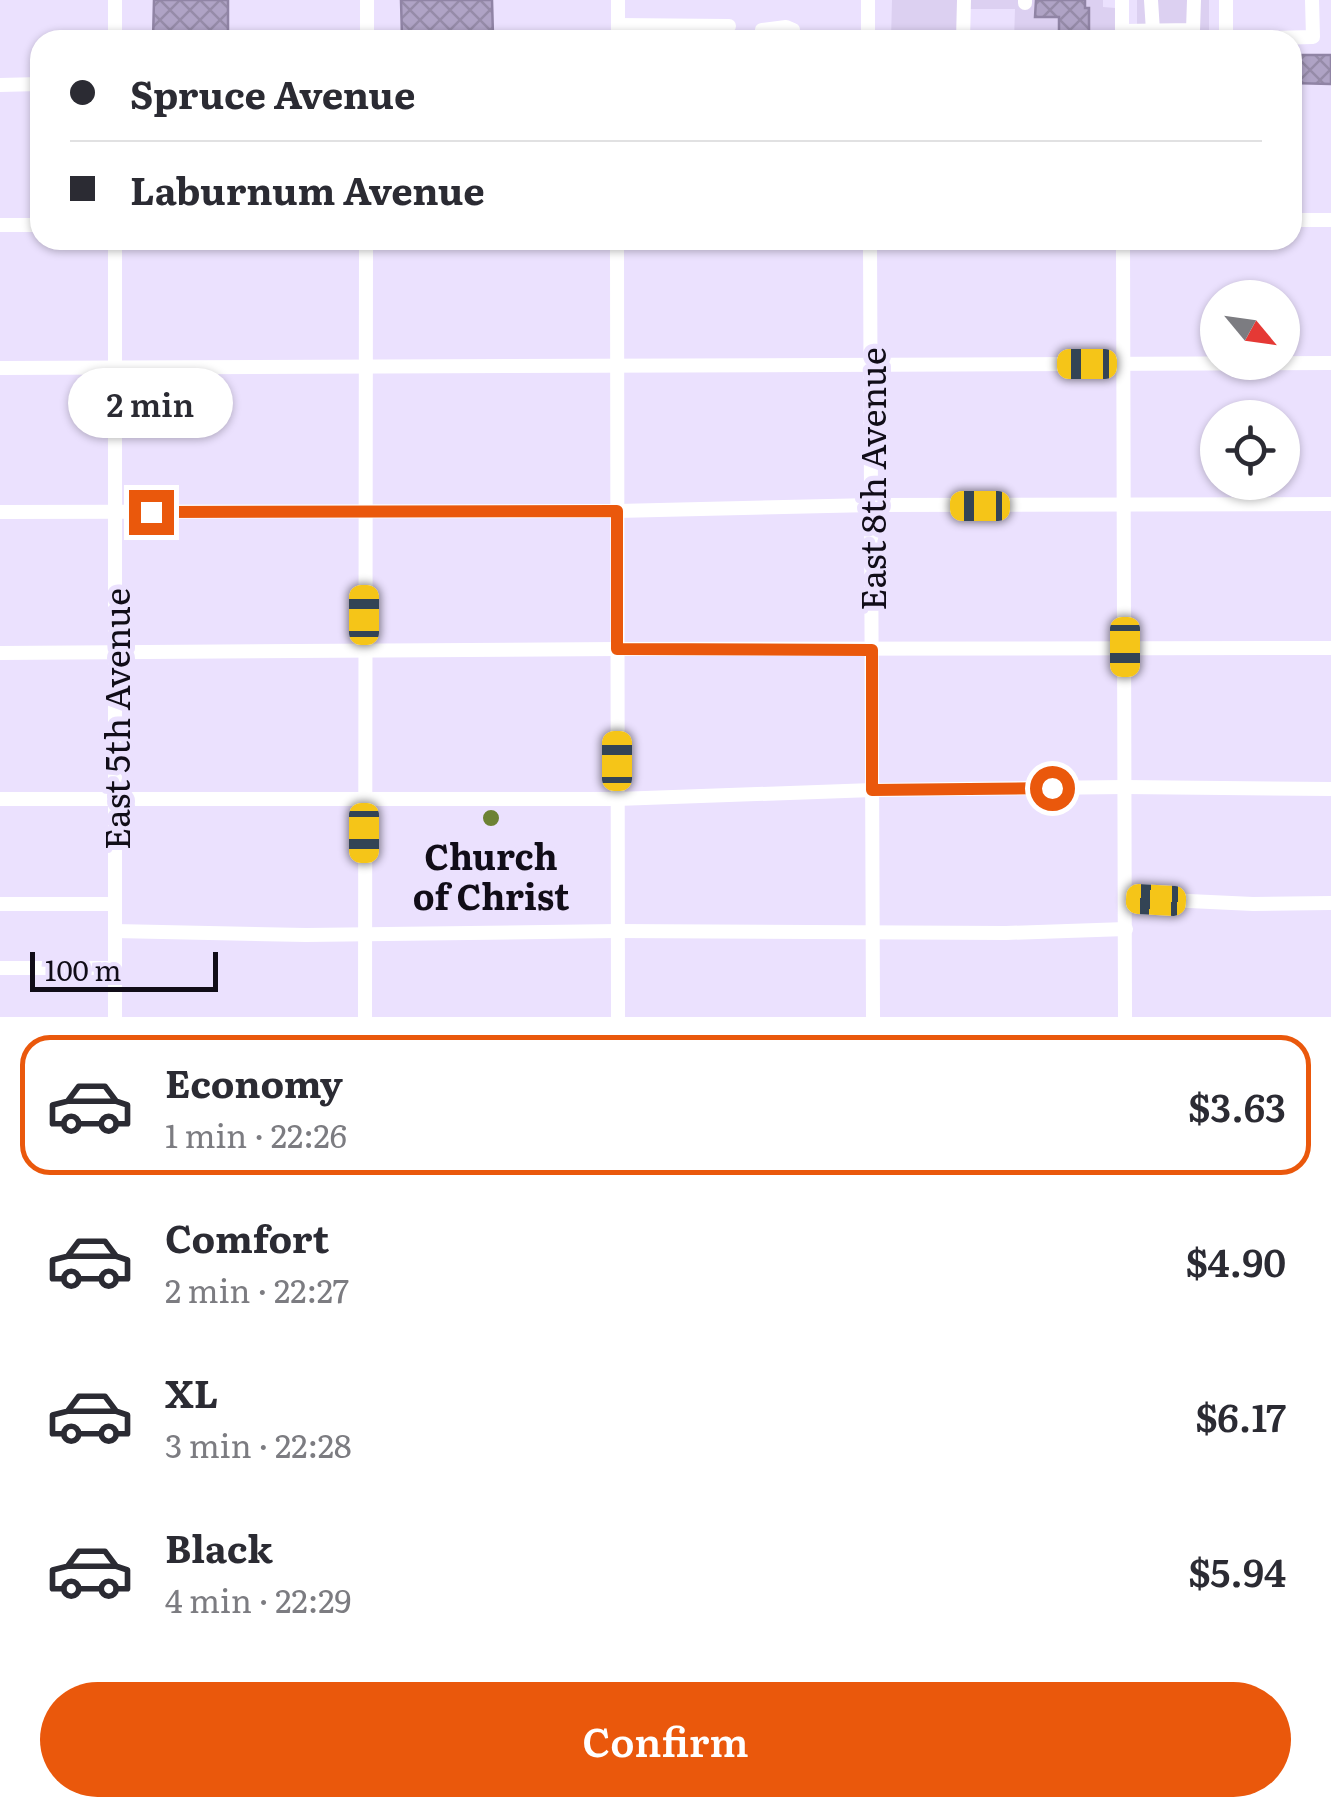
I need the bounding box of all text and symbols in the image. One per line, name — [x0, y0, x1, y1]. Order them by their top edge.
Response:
text: Spruce Avenue — [130, 64, 415, 121]
text: Laburnum Avenue — [130, 160, 485, 217]
north arrow — [1200, 280, 1300, 380]
map controls — [1200, 280, 1300, 500]
street label: East 8th Avenue — [845, 347, 897, 611]
car — [1057, 349, 1117, 379]
callout: 2 min — [68, 367, 234, 437]
text: 2 min — [107, 379, 194, 427]
button: locate — [1200, 400, 1300, 500]
route end — [129, 490, 174, 535]
car — [950, 491, 1010, 521]
car — [349, 585, 379, 645]
street label: East 5th Avenue — [89, 588, 141, 850]
car — [1110, 617, 1140, 677]
car — [602, 731, 632, 791]
route start — [1030, 766, 1075, 811]
car — [349, 803, 379, 863]
marker: Church of Christ — [480, 807, 502, 829]
place label: Church of Christ — [413, 829, 570, 921]
car — [1125, 883, 1187, 917]
scale bar — [30, 947, 218, 991]
text: 100 m — [45, 948, 122, 990]
text: Economy — [165, 1053, 343, 1110]
icon: car — [45, 1060, 135, 1150]
text: $3.63 — [1188, 1077, 1286, 1134]
text: 1 min · 22:26 — [165, 1110, 347, 1158]
text: Comfort — [165, 1208, 329, 1265]
icon: car — [45, 1215, 135, 1305]
text: $4.90 — [1185, 1232, 1286, 1289]
text: 2 min · 22:27 — [165, 1265, 349, 1313]
text: XL — [165, 1363, 218, 1420]
icon: car — [45, 1370, 135, 1460]
text: $6.17 — [1195, 1387, 1286, 1444]
text: 3 min · 22:28 — [165, 1420, 352, 1468]
text: Black — [165, 1518, 273, 1575]
icon: car — [45, 1525, 135, 1615]
text: $5.94 — [1188, 1542, 1286, 1599]
text: 4 min · 22:29 — [165, 1575, 351, 1623]
button: Confirm — [40, 1682, 1291, 1797]

